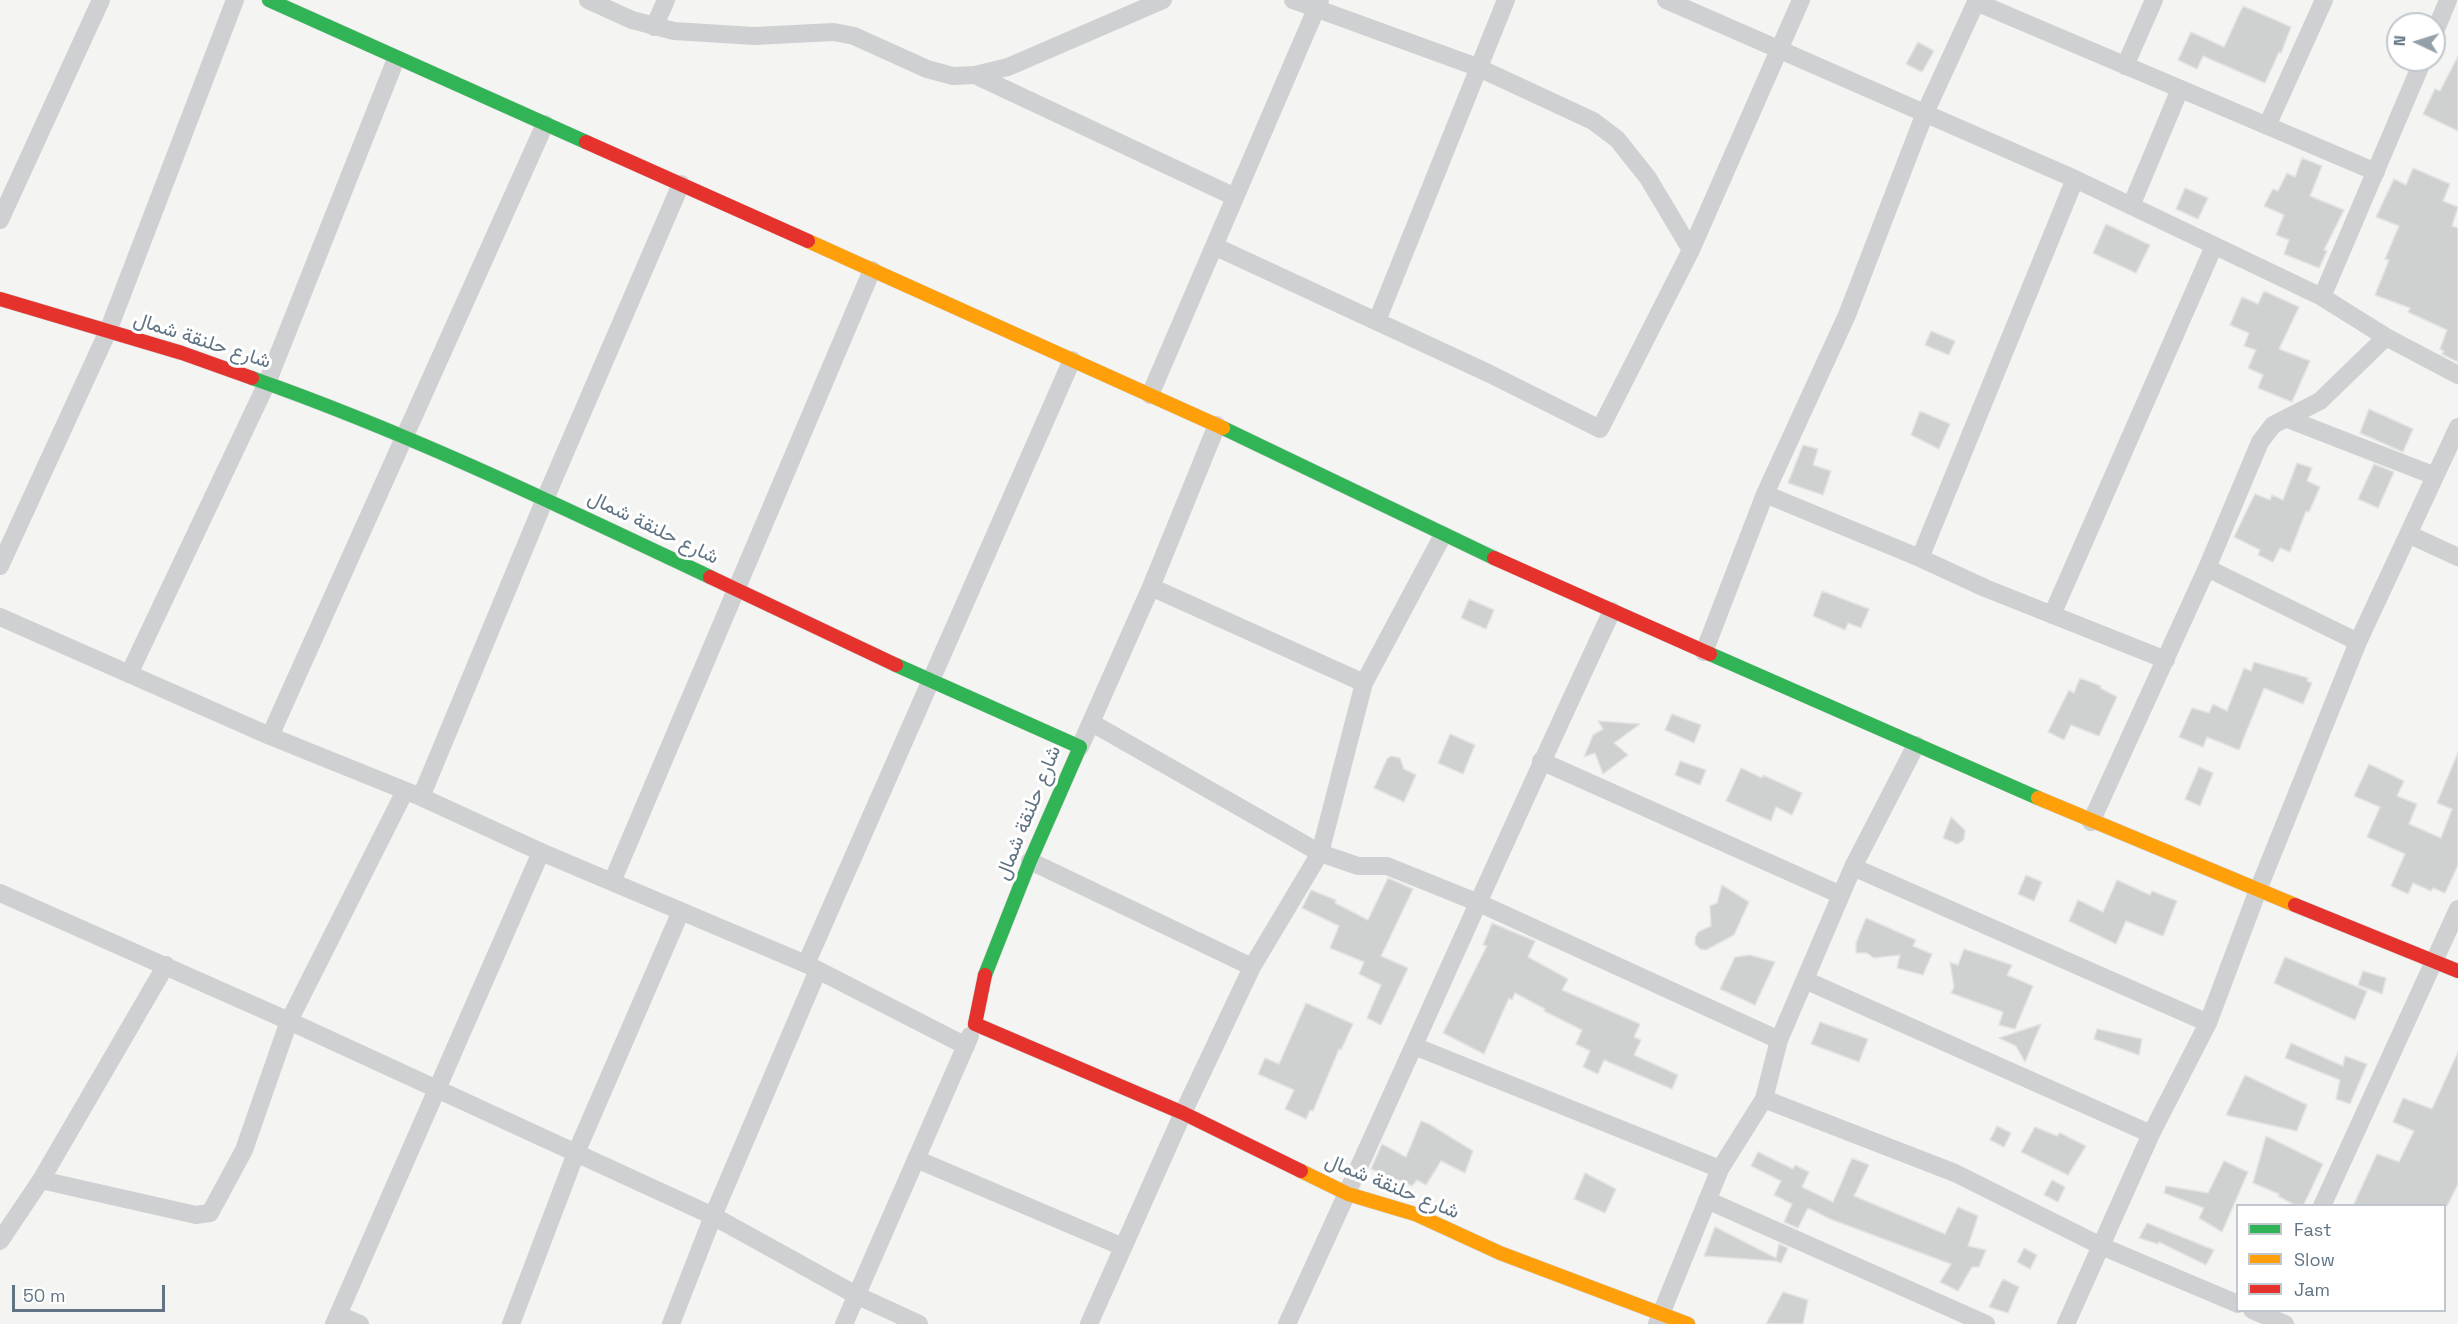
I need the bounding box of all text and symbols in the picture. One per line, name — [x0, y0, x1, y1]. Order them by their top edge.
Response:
north arrow — [2386, 12, 2446, 72]
text: N — [2389, 35, 2410, 47]
street label: شارع حلنقة شمال — [130, 308, 274, 374]
street label: شارع حلنقة شمال — [584, 486, 722, 570]
street label: شارع حلنقة شمال — [991, 742, 1067, 884]
street label: شارع حلنقة شمال — [1321, 1149, 1463, 1225]
legend — [2236, 1204, 2446, 1312]
text: Fast — [2294, 1218, 2331, 1241]
text: Slow — [2294, 1248, 2335, 1271]
scale bar — [15, 1273, 168, 1311]
text: Jam — [2294, 1278, 2330, 1301]
text: 50 m — [23, 1284, 65, 1307]

